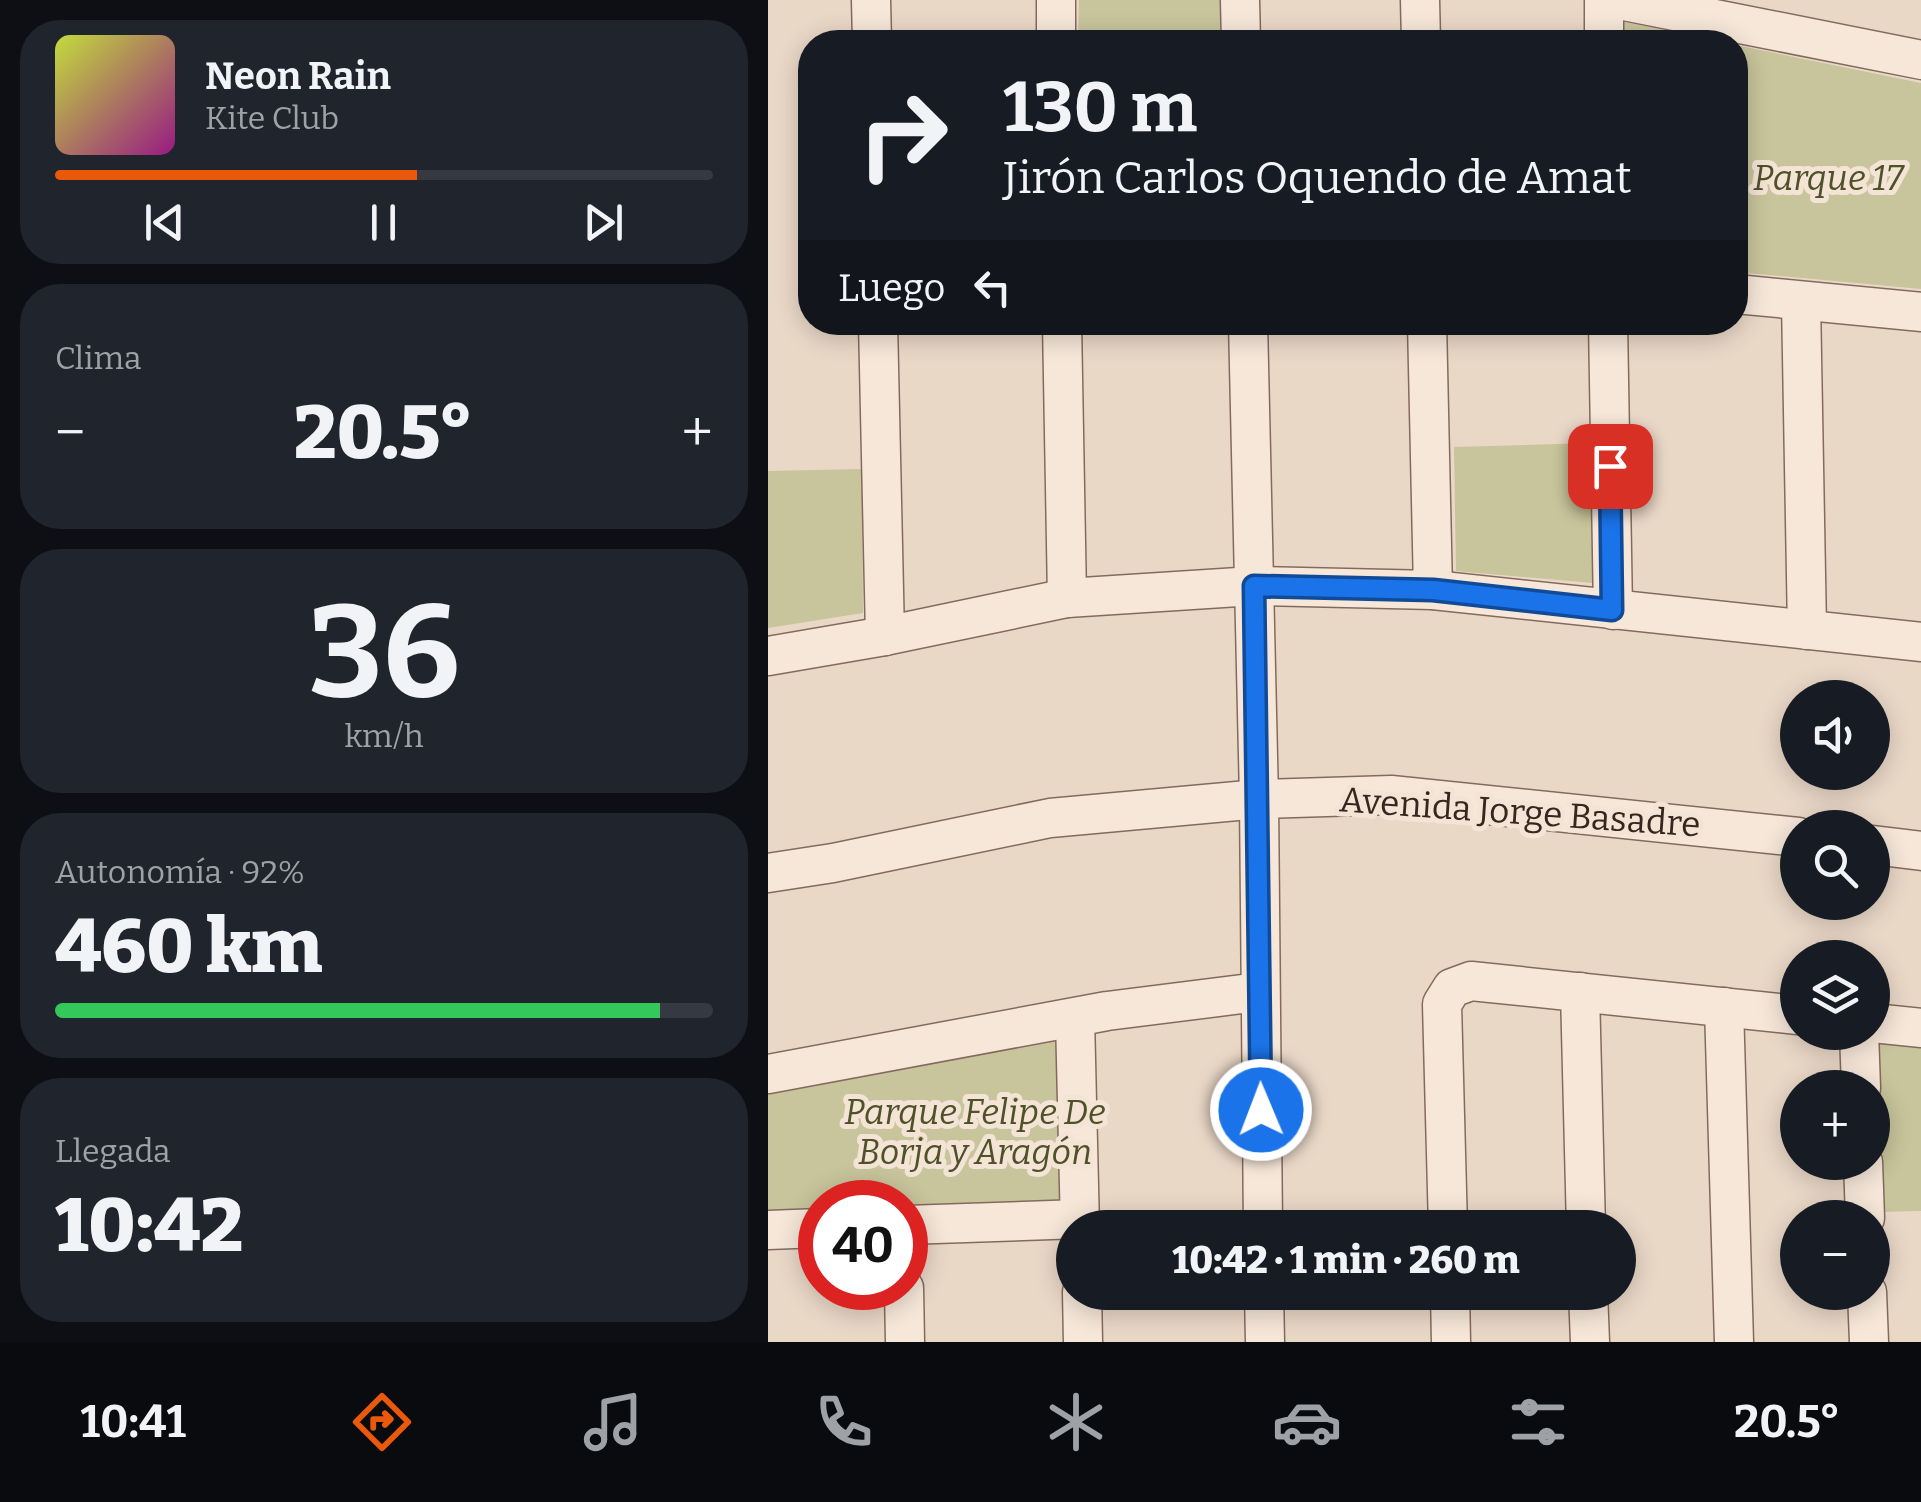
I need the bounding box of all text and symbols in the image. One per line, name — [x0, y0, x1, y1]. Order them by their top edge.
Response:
text: Neon Rain — [205, 53, 391, 99]
text: 130 m — [1003, 66, 1197, 150]
icon: right — [838, 70, 968, 200]
text: Kite Club — [205, 99, 339, 137]
text: Jirón Carlos Oquendo de Amat — [1003, 151, 1632, 205]
park label: Parque 17 — [1753, 157, 1905, 199]
icon: previous — [137, 195, 192, 250]
icon: pause — [356, 195, 411, 250]
icon: next — [576, 195, 631, 250]
icon: left — [965, 260, 1020, 315]
text: Luego — [838, 265, 945, 311]
text: Clima — [55, 339, 142, 377]
text: 20.5° — [294, 388, 473, 478]
text: − — [55, 400, 85, 466]
text: + — [682, 400, 713, 466]
pin — [1568, 424, 1653, 509]
icon: arrive — [1583, 439, 1638, 494]
text: 36 — [308, 574, 460, 730]
map controls — [1780, 680, 1890, 1310]
button: sound — [1780, 680, 1890, 790]
text: km/h — [344, 717, 424, 755]
street label: Avenida Jorge Basadre — [1338, 778, 1702, 846]
button: search — [1780, 810, 1890, 920]
text: Autonomía · 92% — [55, 853, 305, 891]
text: 460 km — [55, 902, 322, 992]
button: layers — [1780, 940, 1890, 1050]
position arrow — [1209, 1058, 1313, 1162]
button: + — [1780, 1070, 1890, 1180]
park label: Parque Felipe De Borja y Aragón — [844, 1091, 1106, 1173]
text: Llegada — [55, 1132, 171, 1170]
speed limit sign: 40 — [798, 1180, 928, 1310]
text: 10:42 — [55, 1181, 243, 1271]
button: − — [1780, 1200, 1890, 1310]
text: 10:42 · 1 min · 260 m — [1172, 1237, 1520, 1283]
icon: directions — [347, 1387, 417, 1457]
icon: music — [578, 1387, 648, 1457]
icon: phone — [809, 1387, 879, 1457]
icon: climate — [1041, 1387, 1111, 1457]
icon: car — [1272, 1387, 1342, 1457]
icon: filters — [1503, 1387, 1573, 1457]
text: 10:41 — [81, 1395, 186, 1449]
text: 20.5° — [1734, 1395, 1840, 1449]

